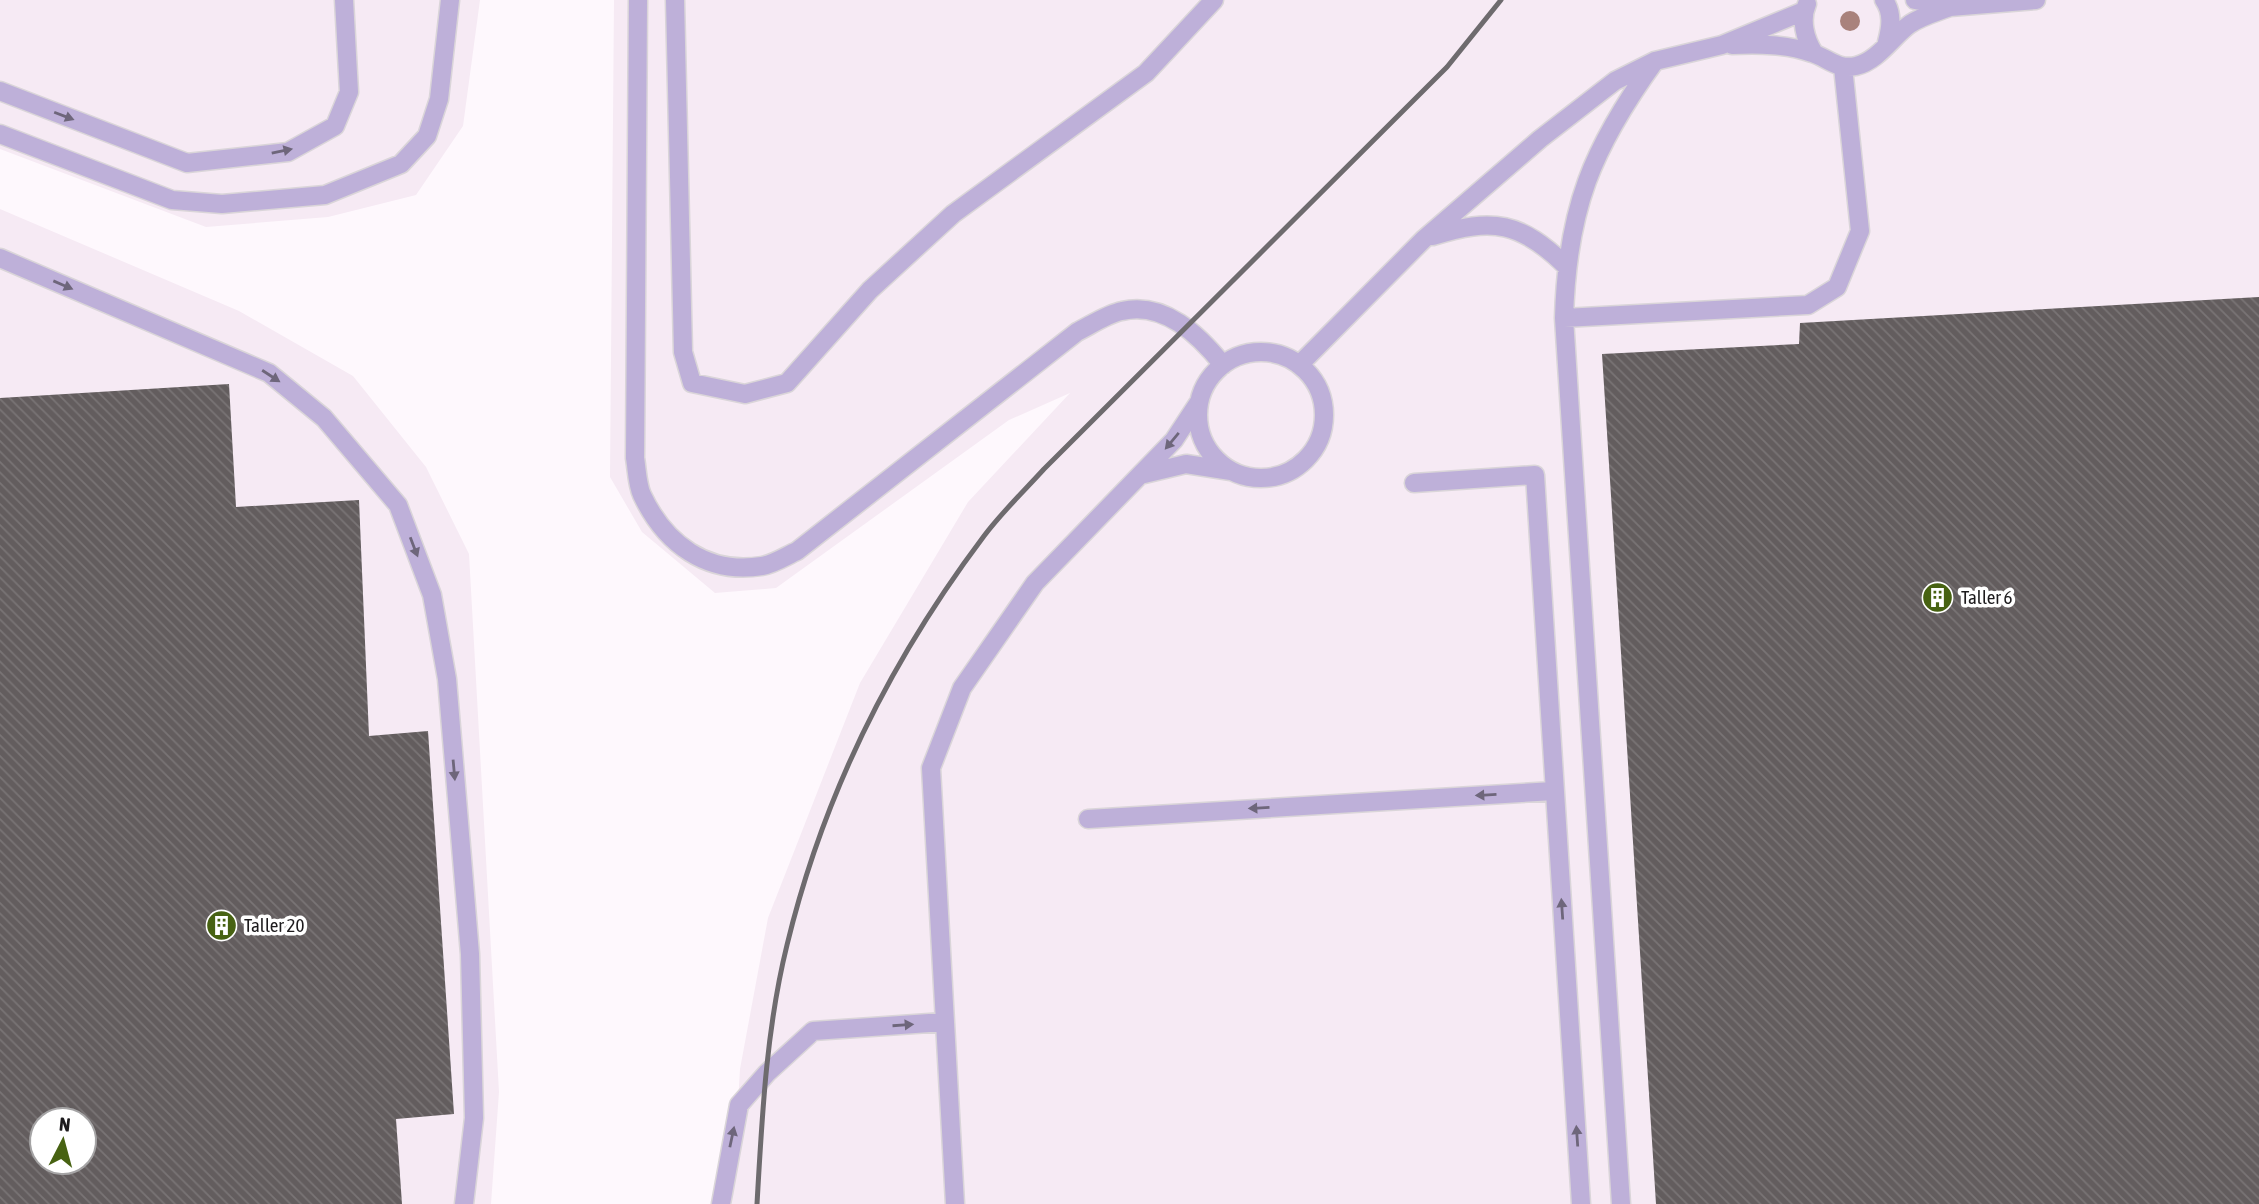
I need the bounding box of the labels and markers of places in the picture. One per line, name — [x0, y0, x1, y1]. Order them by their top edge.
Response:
building icon: Taller 6 — [1921, 580, 1955, 614]
place label: Taller 6 — [1961, 586, 2013, 608]
building icon: Taller 20 — [204, 908, 238, 942]
place label: Taller 20 — [244, 914, 304, 936]

